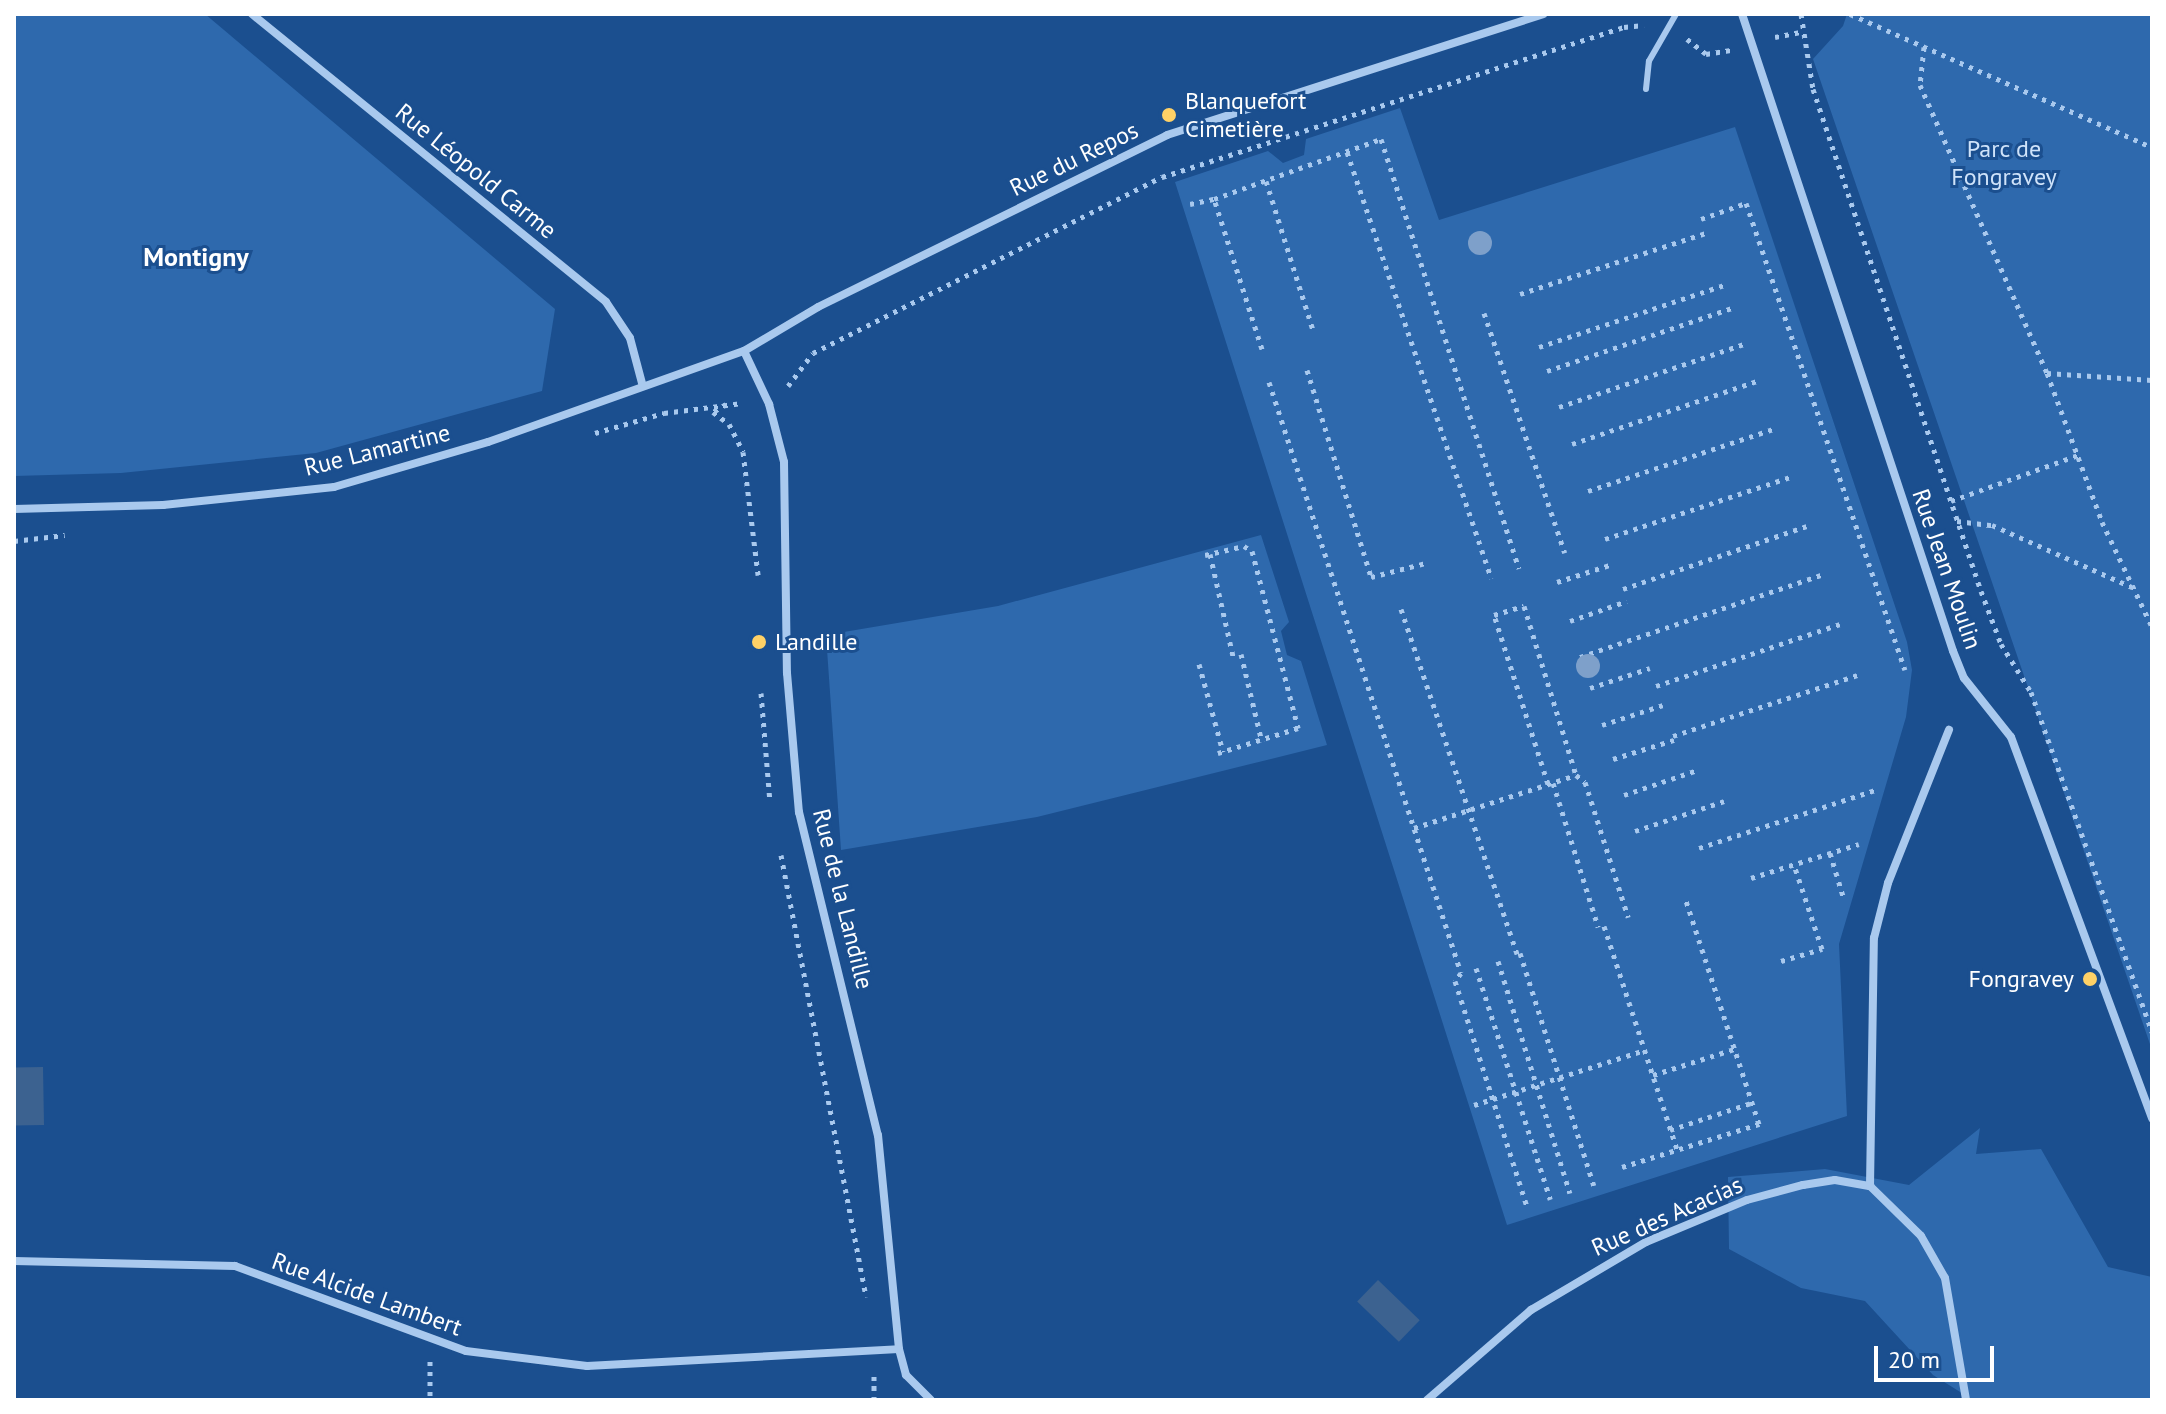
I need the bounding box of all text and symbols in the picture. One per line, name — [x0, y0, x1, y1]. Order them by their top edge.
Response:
place label: Blanquefort Cimetière — [1185, 87, 1306, 143]
street label: Rue Léopold Carme — [390, 97, 562, 245]
marker: Blanquefort Cimetière — [1160, 106, 1178, 124]
street label: Rue du Repos — [1005, 116, 1143, 202]
park label: Parc de Fongravey — [1951, 135, 2057, 191]
district label: Montigny — [143, 241, 249, 273]
street label: Rue Lamartine — [301, 418, 453, 482]
street label: Rue Jean Moulin — [1906, 485, 1988, 653]
place label: Landille — [775, 628, 858, 656]
marker: Landille — [750, 633, 768, 651]
street label: Rue de la Landille — [807, 806, 879, 992]
place label: Fongravey — [1968, 965, 2074, 993]
marker: Fongravey — [2081, 970, 2099, 988]
street label: Rue des Acacias — [1587, 1170, 1747, 1262]
street label: Rue Alcide Lambert — [268, 1246, 466, 1342]
scale bar — [1878, 1330, 1998, 1380]
text: 20 m — [1888, 1344, 1940, 1375]

